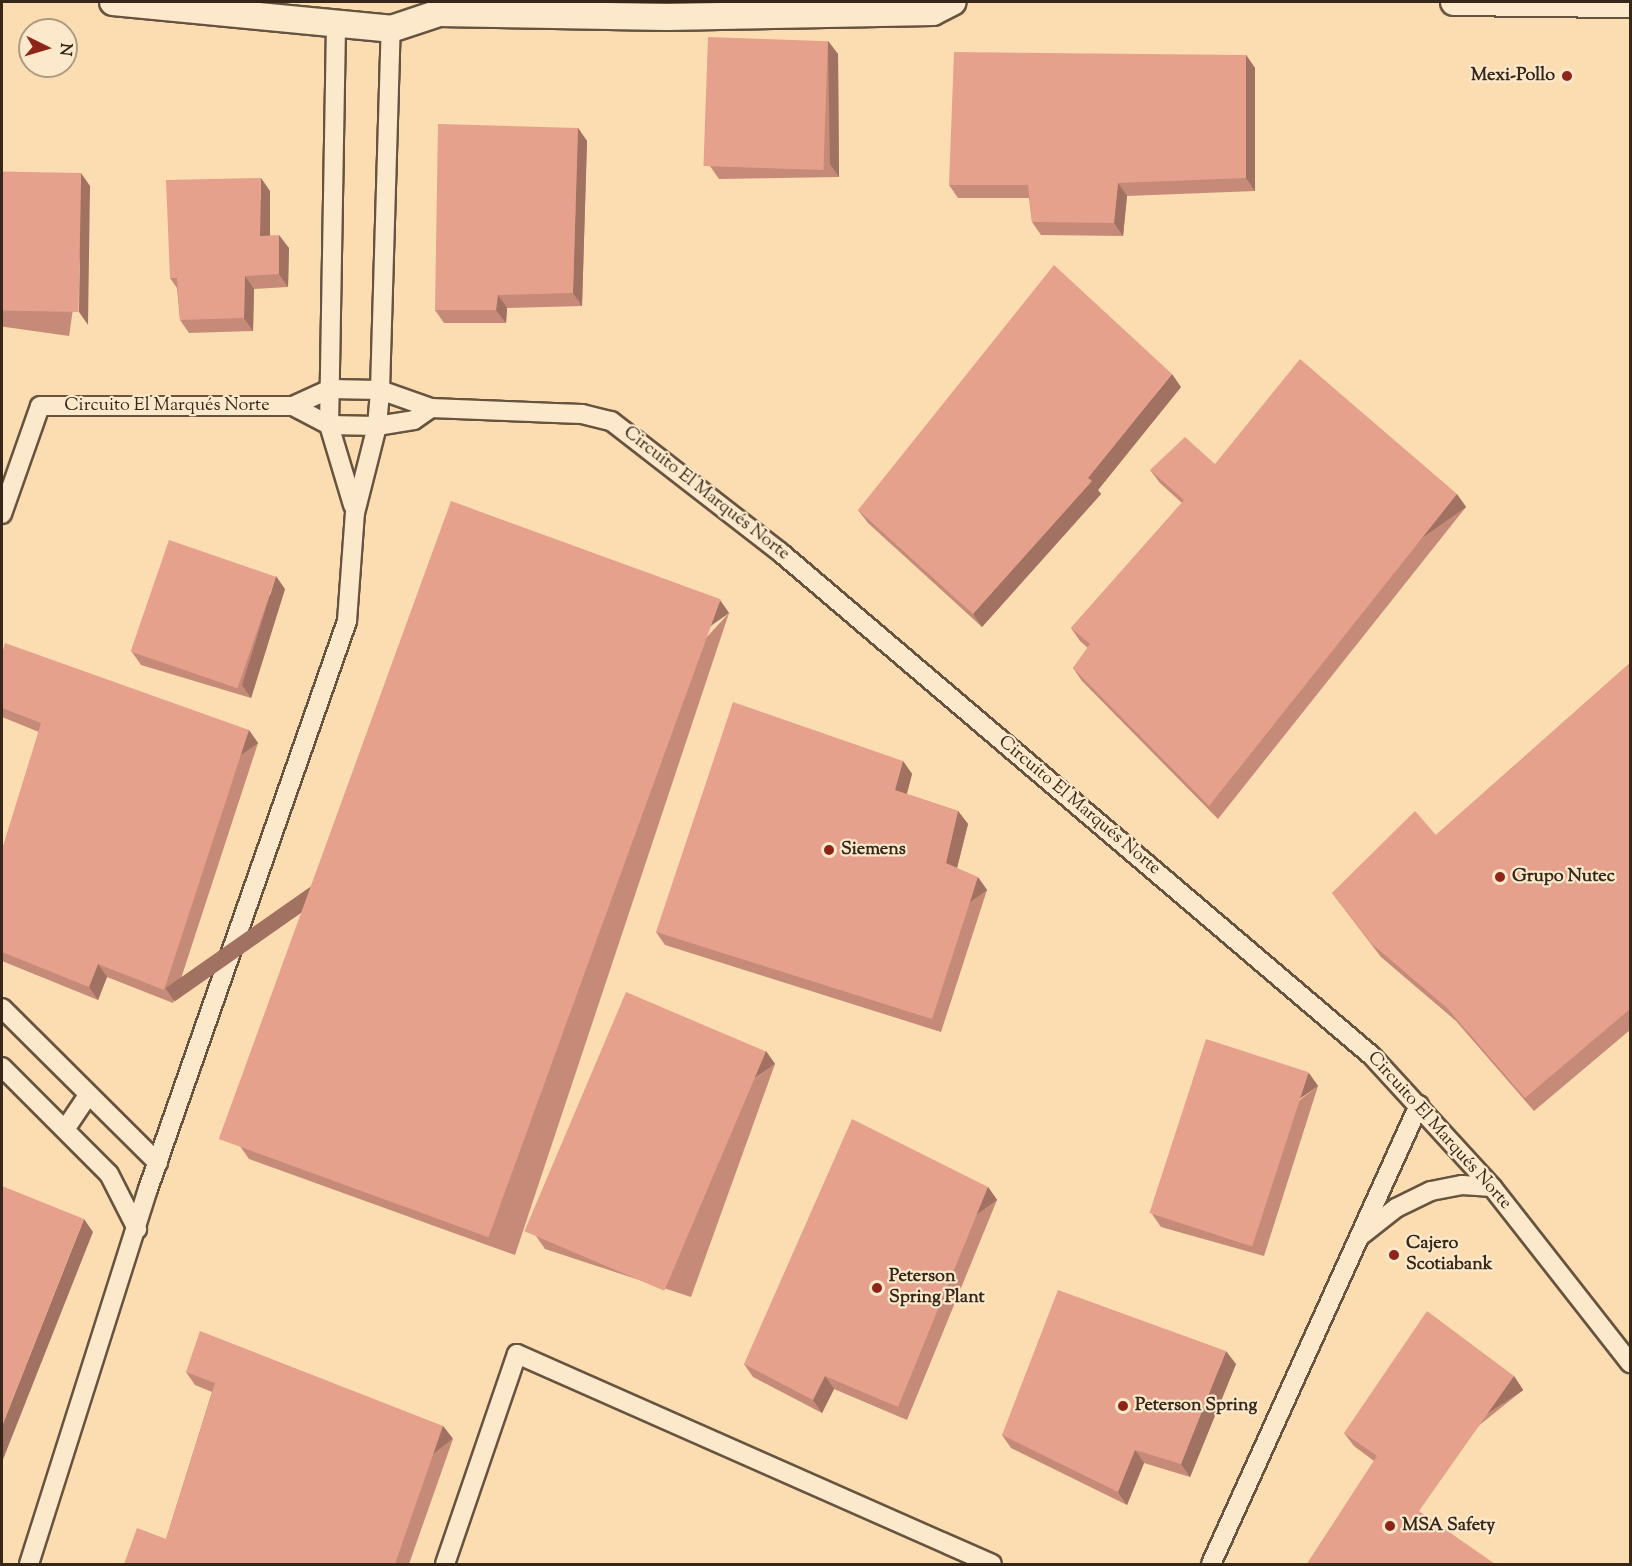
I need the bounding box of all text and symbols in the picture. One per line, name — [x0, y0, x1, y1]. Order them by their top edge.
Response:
north arrow — [18, 18, 78, 78]
text: N — [52, 42, 76, 57]
place label: Mexi-Pollo — [1471, 65, 1555, 87]
marker: Mexi-Pollo — [1560, 69, 1574, 83]
street label: Circuito El Marqués Norte — [64, 395, 270, 417]
street label: Circuito El Marqués Norte — [618, 422, 794, 566]
street label: Circuito El Marqués Norte — [993, 732, 1165, 880]
place label: Siemens — [841, 839, 906, 861]
marker: Siemens — [822, 843, 836, 857]
place label: Grupo Nutec — [1512, 866, 1615, 888]
marker: Grupo Nutec — [1493, 870, 1507, 884]
street label: Circuito El Marqués Norte — [1362, 1048, 1516, 1214]
place label: Cajero Scotiabank — [1406, 1234, 1493, 1276]
marker: Cajero Scotiabank — [1387, 1248, 1401, 1262]
place label: Peterson Spring Plant — [889, 1267, 985, 1310]
marker: Peterson Spring Plant — [870, 1281, 884, 1295]
place label: Peterson Spring — [1135, 1395, 1257, 1417]
marker: Peterson Spring — [1116, 1399, 1130, 1413]
place label: MSA Safety — [1402, 1515, 1495, 1537]
marker: MSA Safety — [1383, 1519, 1397, 1533]

